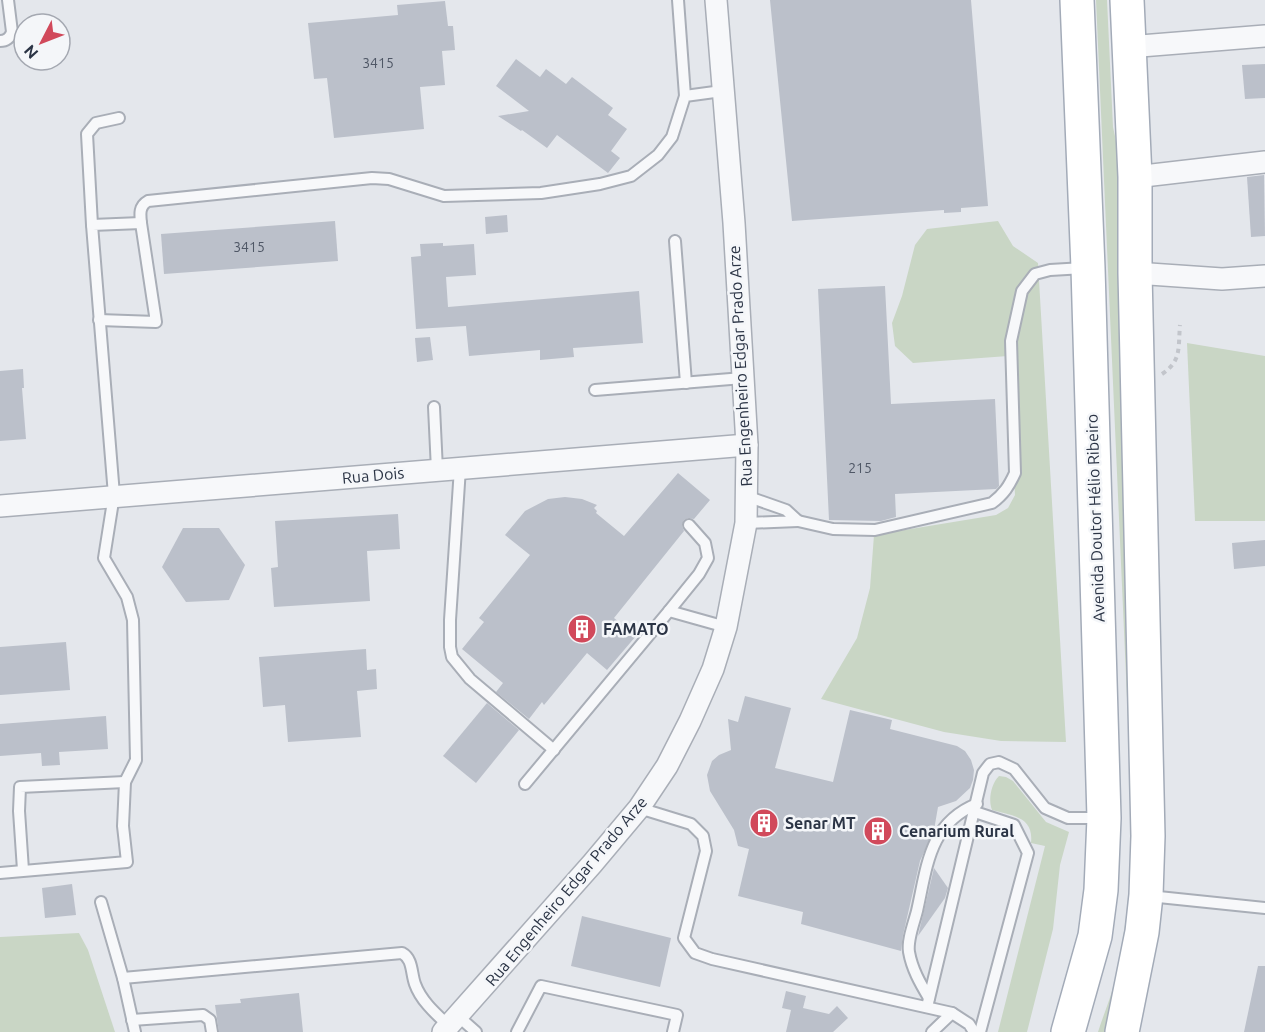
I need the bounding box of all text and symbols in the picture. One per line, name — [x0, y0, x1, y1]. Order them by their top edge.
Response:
north arrow — [12, 12, 72, 72]
text: N — [20, 42, 42, 62]
house number: 3415 — [362, 55, 394, 71]
house number: 3415 — [233, 239, 265, 255]
street label: Rua Engenheiro Edgar Prado Arze — [725, 245, 755, 487]
street label: Avenida Doutor Hélio Ribeiro — [1082, 413, 1108, 623]
house number: 215 — [848, 460, 872, 476]
street label: Rua Dois — [341, 463, 405, 487]
building icon: FAMATO — [566, 613, 598, 645]
place label: FAMATO — [603, 620, 669, 638]
street label: Rua Engenheiro Edgar Prado Arze — [482, 793, 650, 989]
building icon: Senar MT — [748, 807, 780, 839]
place label: Senar MT — [785, 814, 856, 832]
building icon: Cenarium Rural — [862, 815, 894, 847]
place label: Cenarium Rural — [899, 822, 1014, 840]

